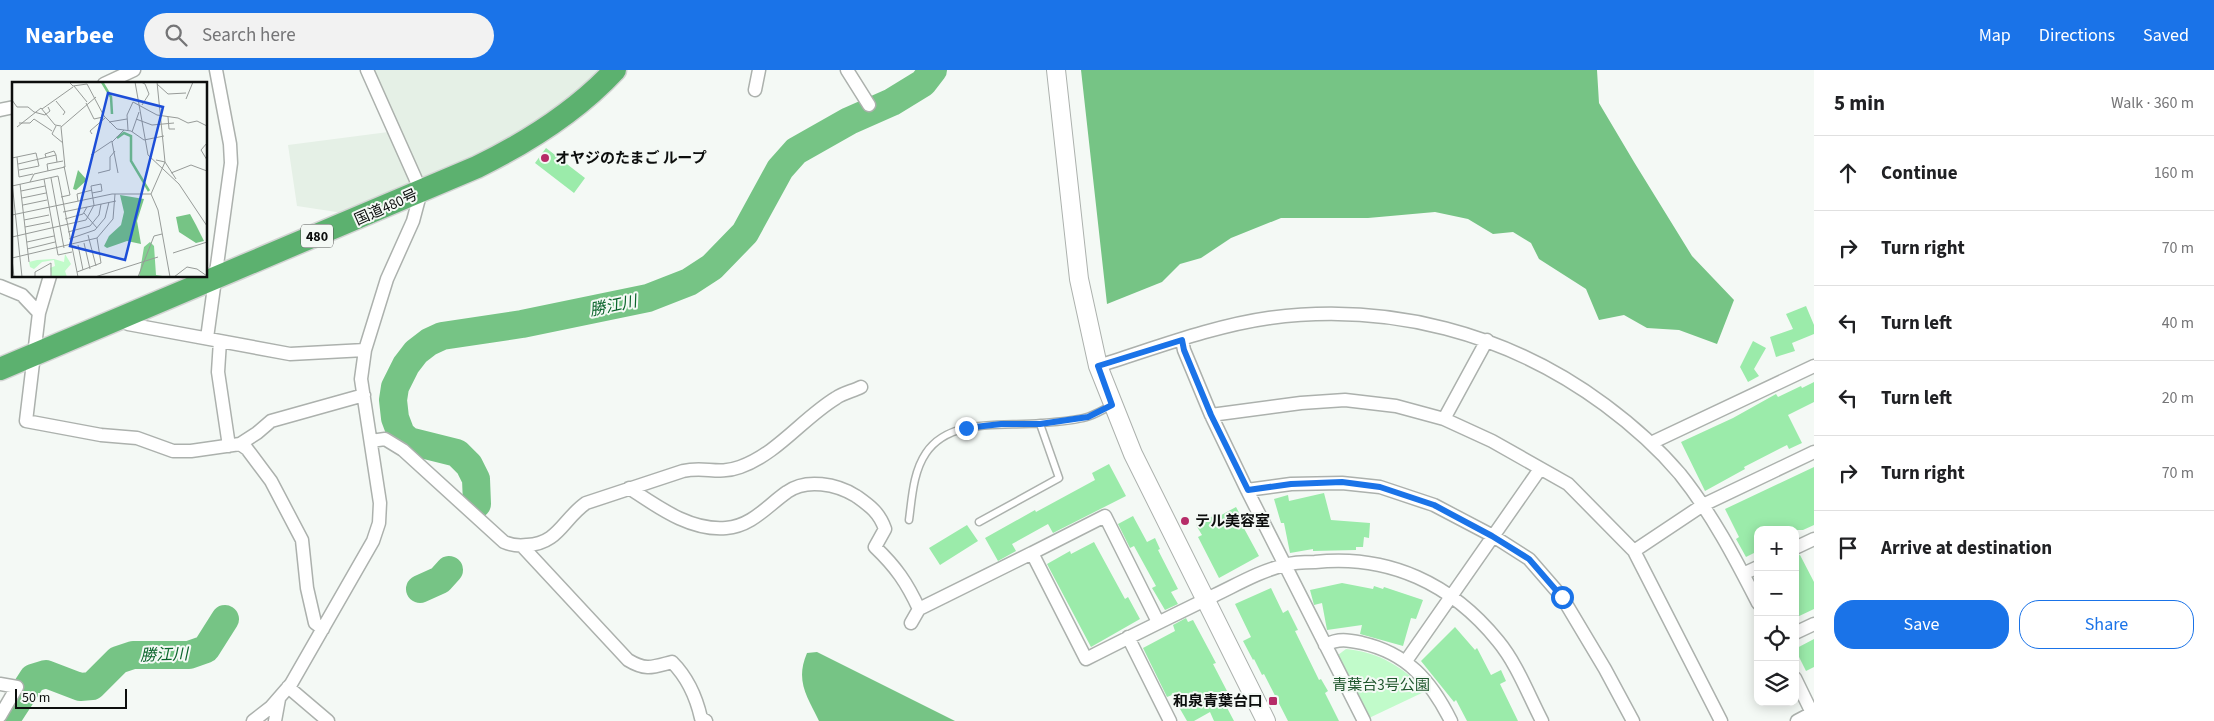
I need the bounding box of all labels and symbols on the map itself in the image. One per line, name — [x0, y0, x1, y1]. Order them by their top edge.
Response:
inset map — [12, 82, 208, 278]
place label: オヤジのたまご ループ — [555, 148, 707, 169]
marker: オヤジのたまご ループ — [539, 152, 551, 164]
street label: 国道480号 — [351, 184, 421, 231]
road number: 480 — [301, 224, 333, 248]
water label: 勝江川 — [587, 290, 641, 322]
route end — [955, 417, 978, 440]
place label: テル美容室 — [1195, 511, 1270, 532]
marker: テル美容室 — [1179, 515, 1191, 527]
route start — [1551, 586, 1574, 609]
water label: 勝江川 — [140, 643, 190, 667]
park label: 青葉台3号公園 — [1332, 675, 1430, 696]
scale bar — [15, 686, 128, 709]
place label: 和泉青葉台口 — [1173, 691, 1263, 712]
marker: 和泉青葉台口 — [1267, 695, 1279, 707]

